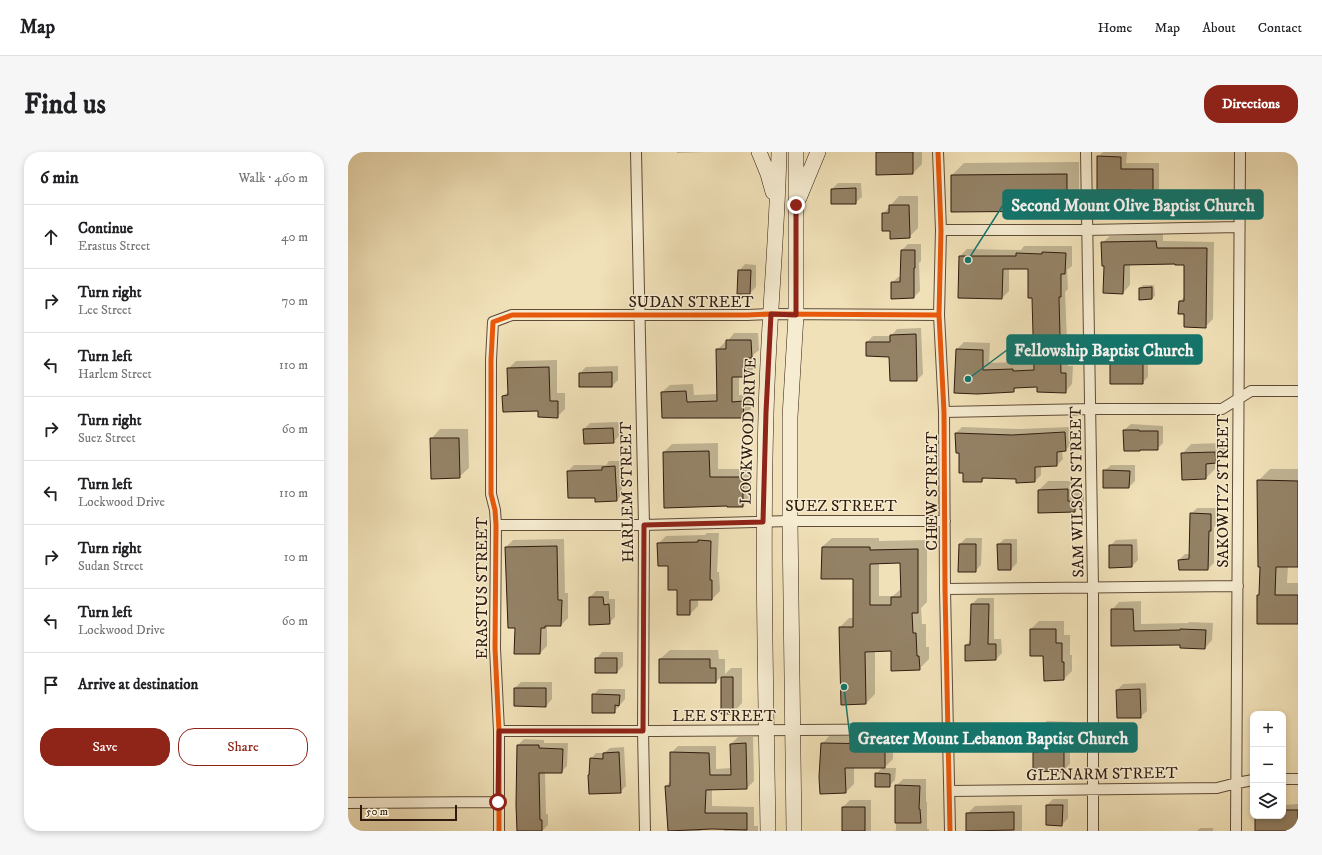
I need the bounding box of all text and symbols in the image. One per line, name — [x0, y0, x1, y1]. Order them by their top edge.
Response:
text: Map — [20, 16, 55, 39]
text: Home — [1098, 19, 1132, 37]
text: Map — [1154, 19, 1180, 37]
text: About — [1202, 19, 1236, 37]
text: Contact — [1258, 19, 1302, 37]
button: Directions — [1204, 85, 1298, 123]
text: Find us — [24, 87, 106, 122]
text: 6 min — [40, 167, 79, 189]
text: Walk · 460 m — [238, 170, 308, 186]
callout: Second Mount Olive Baptist Church — [1003, 190, 1263, 219]
text: Second Mount Olive Baptist Church — [1011, 195, 1255, 217]
route end — [787, 196, 805, 214]
text: Continue — [78, 219, 133, 238]
icon: ahead — [40, 226, 62, 248]
text: 40 m — [281, 229, 308, 245]
text: Erastus Street — [78, 238, 150, 254]
text: Turn right — [78, 283, 141, 302]
icon: right — [40, 290, 62, 312]
street label: SUDAN STREET — [628, 292, 754, 312]
text: 70 m — [282, 293, 308, 309]
text: Lee Street — [78, 302, 132, 318]
callout: Fellowship Baptist Church — [1007, 335, 1202, 364]
text: Fellowship Baptist Church — [1014, 340, 1194, 362]
text: Turn left — [78, 347, 132, 366]
icon: left — [40, 354, 62, 376]
text: 110 m — [279, 357, 308, 373]
street label: LOCKWOOD DRIVE — [735, 357, 761, 505]
text: Harlem Street — [78, 366, 152, 382]
street label: SAM WILSON STREET — [1066, 406, 1088, 578]
text: Turn right — [78, 411, 141, 430]
street label: SAKOWITZ STREET — [1213, 414, 1233, 568]
icon: right — [40, 418, 62, 440]
text: 60 m — [282, 421, 308, 437]
street label: HARLEM STREET — [616, 421, 638, 563]
text: Suez Street — [78, 430, 136, 446]
street label: CHEW STREET — [922, 431, 942, 551]
text: Turn left — [78, 475, 132, 494]
icon: left — [40, 482, 62, 504]
text: 110 m — [279, 485, 308, 501]
text: Lockwood Drive — [78, 494, 165, 510]
street label: SUEZ STREET — [785, 496, 897, 516]
street label: ERASTUS STREET — [472, 517, 492, 659]
text: Turn right — [78, 539, 141, 558]
icon: right — [40, 546, 62, 568]
text: 10 m — [284, 549, 308, 565]
text: Sudan Street — [78, 558, 143, 574]
text: Turn left — [78, 603, 132, 622]
icon: left — [40, 610, 62, 632]
text: 60 m — [282, 613, 308, 629]
text: Lockwood Drive — [78, 622, 165, 638]
icon: arrive — [40, 674, 62, 696]
text: Arrive at destination — [78, 675, 198, 694]
street label: LEE STREET — [672, 706, 776, 726]
map controls — [1250, 711, 1286, 819]
button: + — [1250, 711, 1286, 747]
callout: Greater Mount Lebanon Baptist Church — [850, 723, 1137, 752]
button: Save — [40, 728, 170, 766]
button: Share — [178, 728, 308, 766]
text: Greater Mount Lebanon Baptist Church — [858, 728, 1128, 750]
button: − — [1250, 747, 1286, 783]
street label: GLENARM STREET — [1026, 763, 1178, 785]
button: layers — [1250, 783, 1286, 819]
route start — [489, 793, 507, 811]
scale bar — [360, 803, 457, 822]
text: 50 m — [366, 805, 388, 819]

